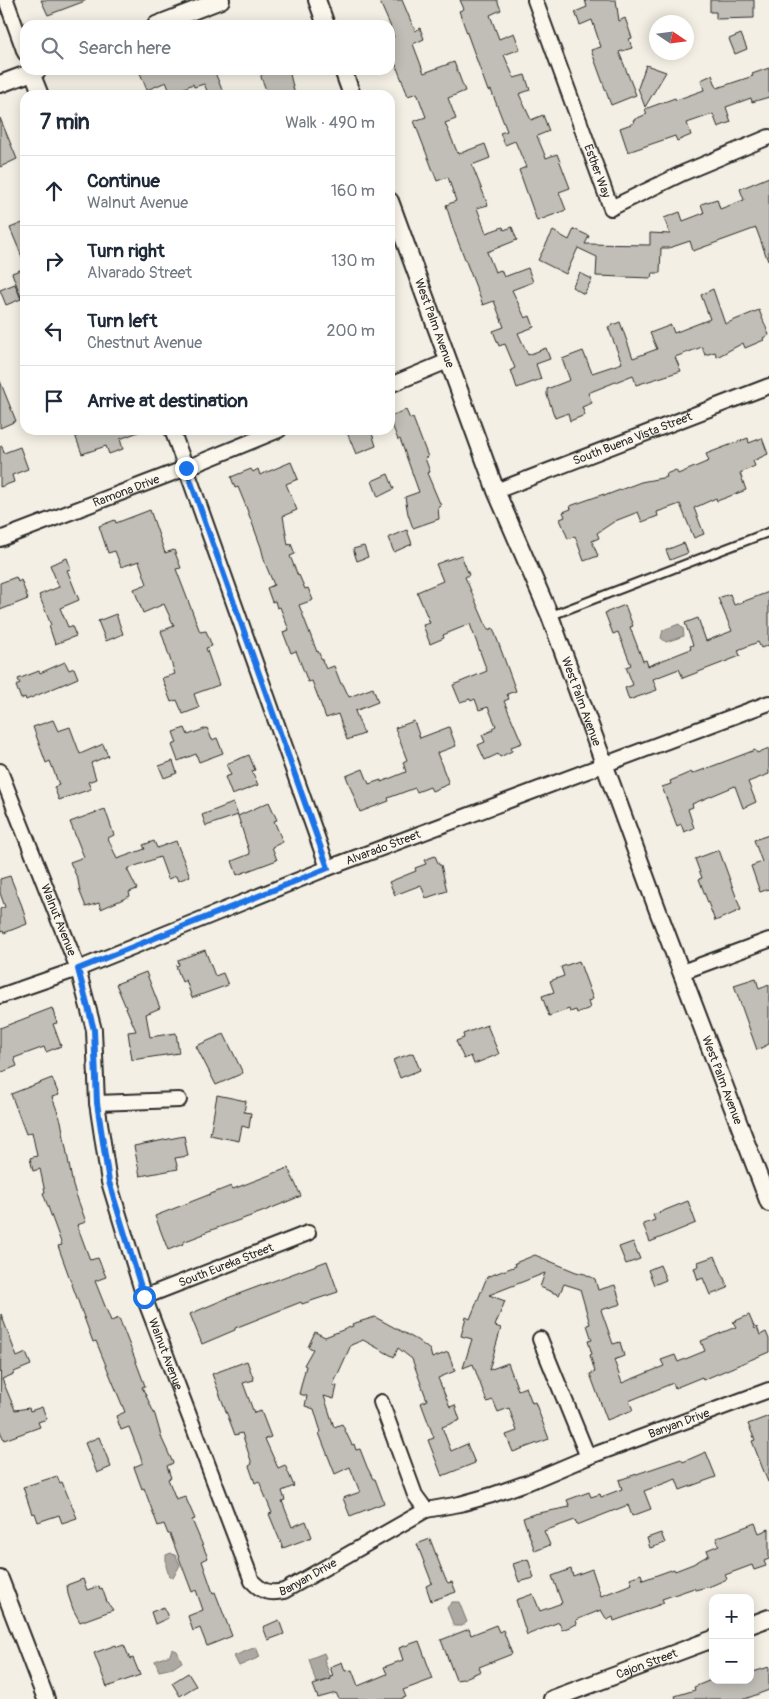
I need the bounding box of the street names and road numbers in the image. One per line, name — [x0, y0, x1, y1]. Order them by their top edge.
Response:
street label: Esther Way — [581, 142, 614, 200]
street label: West Palm Avenue — [411, 276, 458, 370]
street label: South Buena Vista Street — [571, 409, 694, 468]
street label: Ramona Drive — [91, 471, 162, 510]
street label: West Palm Avenue — [558, 655, 605, 748]
street label: Alvarado Street — [344, 826, 423, 868]
street label: Walnut Avenue — [38, 882, 80, 958]
street label: West Palm Avenue — [699, 1034, 746, 1127]
street label: South Eureka Street — [176, 1240, 276, 1290]
street label: Walnut Avenue — [145, 1316, 186, 1392]
street label: Banyan Drive — [646, 1405, 712, 1441]
street label: Banyan Drive — [278, 1555, 339, 1599]
street label: Cajon Street — [614, 1645, 679, 1682]

